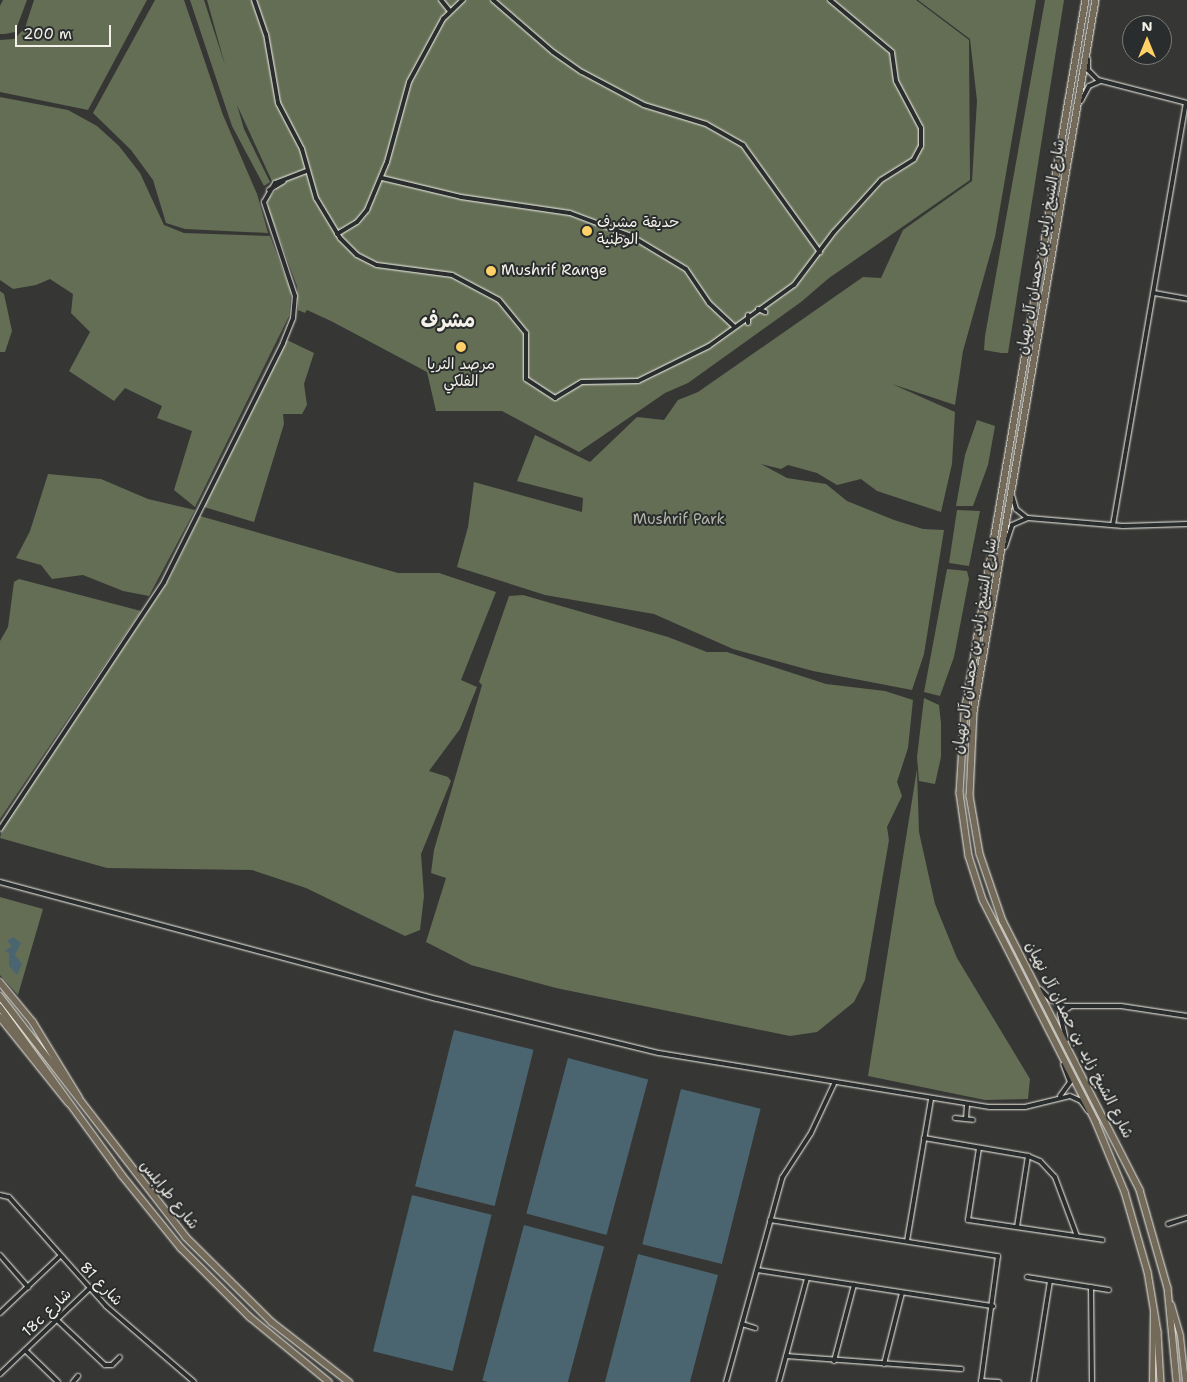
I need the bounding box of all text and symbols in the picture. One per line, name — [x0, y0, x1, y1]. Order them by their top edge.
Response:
scale bar — [18, 15, 114, 47]
north arrow — [1122, 15, 1172, 65]
text: N — [1141, 17, 1153, 35]
text: 200 m — [23, 24, 72, 44]
street label: شارع الشيخ زايد بن حمدان آل نهيان — [1013, 138, 1069, 356]
place label: حديقة مشرف الوطنية — [597, 213, 679, 248]
marker: حديقة مشرف الوطنية — [581, 225, 593, 237]
place label: Mushrif Range — [501, 262, 607, 280]
marker: Mushrif Range — [485, 265, 497, 277]
district label: مشرف — [421, 308, 475, 332]
marker: مرصد الثريا الفلكي — [455, 341, 467, 353]
place label: مرصد الثريا الفلكي — [427, 355, 495, 390]
park label: Mushrif Park — [633, 511, 725, 529]
street label: شارع الشيخ زايد بن حمدان آل نهيان — [949, 537, 1001, 755]
street label: شارع الشيخ زايد بن حمدان آل نهيان — [1021, 938, 1137, 1142]
street label: شارع طرابلس — [136, 1157, 202, 1233]
street label: شارع 81 — [76, 1258, 126, 1310]
street label: 18c شارع — [19, 1285, 75, 1341]

